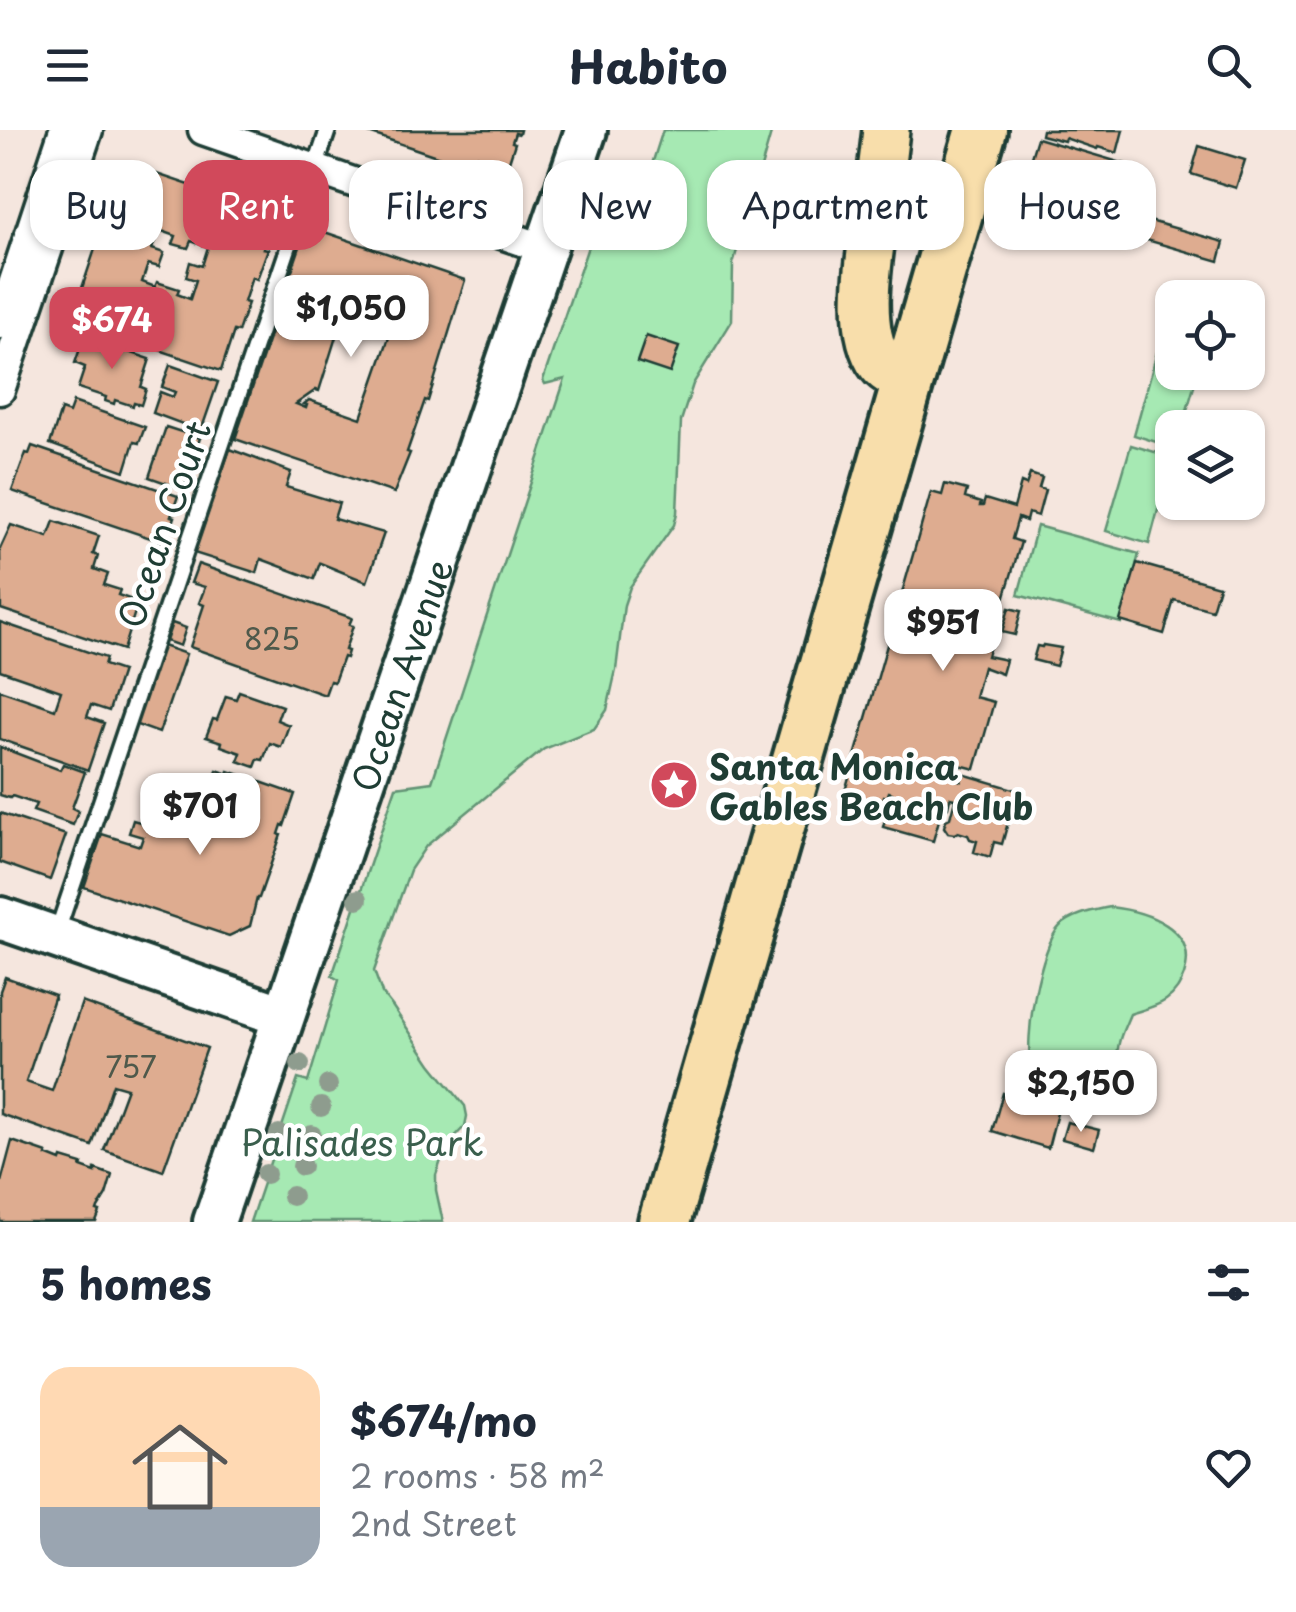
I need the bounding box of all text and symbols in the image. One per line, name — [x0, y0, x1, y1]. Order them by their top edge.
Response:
text: Habito — [569, 31, 727, 99]
icon: menu — [40, 38, 95, 93]
icon: search — [1201, 38, 1256, 93]
chip: Buy — [30, 160, 163, 250]
chip: Rent — [183, 160, 329, 250]
chip: Filters — [349, 160, 523, 250]
chip: New — [543, 160, 687, 250]
chip: Apartment — [707, 160, 964, 250]
chip: House — [984, 160, 1156, 250]
pin: $1,050 — [270, 275, 432, 360]
map controls — [1155, 280, 1265, 520]
button: locate — [1155, 280, 1265, 390]
text: $1,050 — [296, 283, 406, 331]
pin: $674 — [53, 287, 171, 372]
text: $674 — [71, 295, 153, 343]
button: layers — [1155, 410, 1265, 520]
street label: Ocean Court — [103, 413, 223, 635]
street label: Ocean Avenue — [336, 552, 465, 798]
pin: $951 — [884, 589, 1002, 674]
text: $951 — [906, 597, 980, 645]
house number: 825 — [244, 615, 300, 660]
place label: Santa Monica Gables Beach Club — [709, 739, 1033, 832]
place icon: Santa Monica Gables Beach Club — [648, 759, 700, 811]
pin: $701 — [141, 773, 259, 858]
text: $701 — [162, 781, 238, 829]
house number: 757 — [105, 1043, 157, 1088]
pin: $2,150 — [1000, 1050, 1162, 1135]
text: $2,150 — [1027, 1058, 1135, 1106]
park label: Palisades Park — [240, 1115, 484, 1168]
text: 5 homes — [40, 1251, 212, 1314]
icon: filters — [1201, 1255, 1256, 1310]
text: $674/mo — [350, 1388, 537, 1451]
icon: home — [120, 1407, 240, 1527]
icon: heart — [1201, 1440, 1256, 1495]
text: 2 rooms · 58 m² — [350, 1451, 605, 1499]
text: 2nd Street — [350, 1499, 517, 1547]

